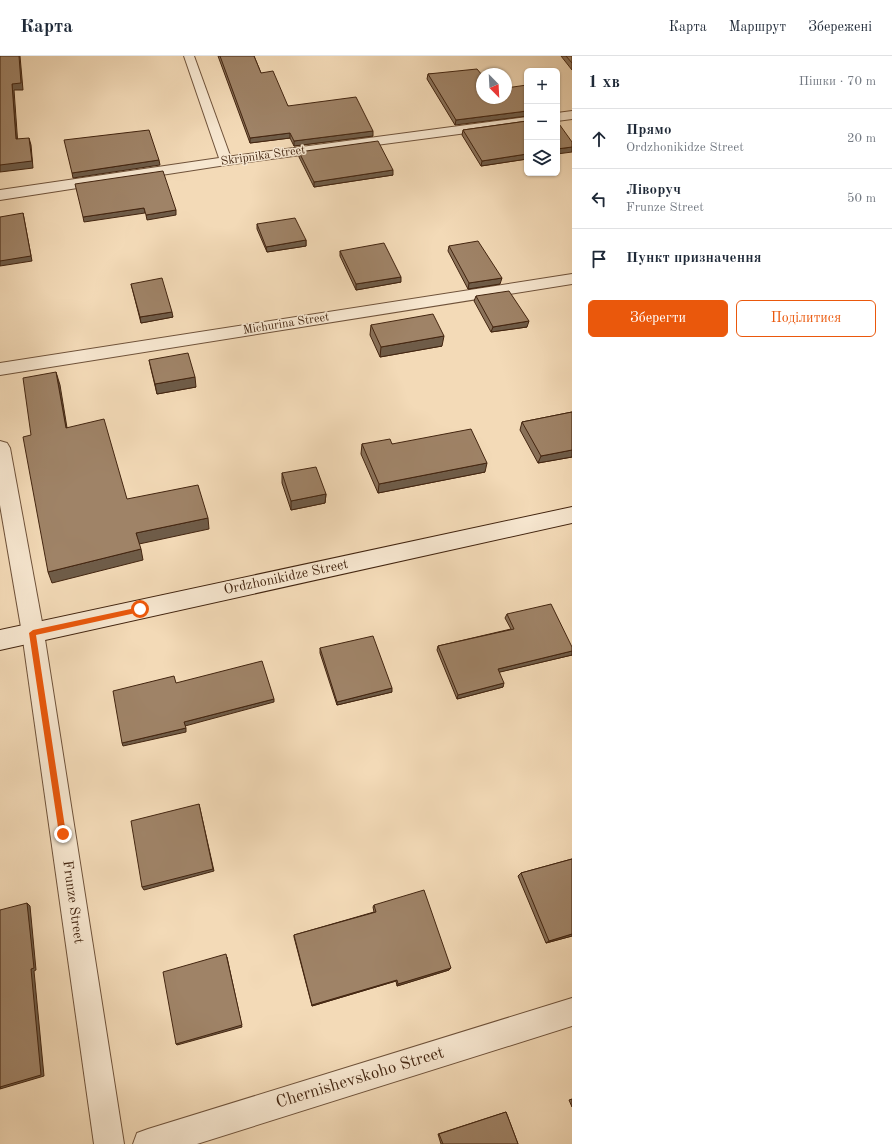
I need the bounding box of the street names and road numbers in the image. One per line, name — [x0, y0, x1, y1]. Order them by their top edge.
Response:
street label: Skripnika Street — [220, 144, 306, 168]
street label: Michurina Street — [242, 311, 330, 337]
street label: Ordzhonikidze Street — [222, 557, 350, 597]
street label: Frunze Street — [60, 859, 86, 945]
street label: Chernishevskoho Street — [274, 1044, 446, 1112]

